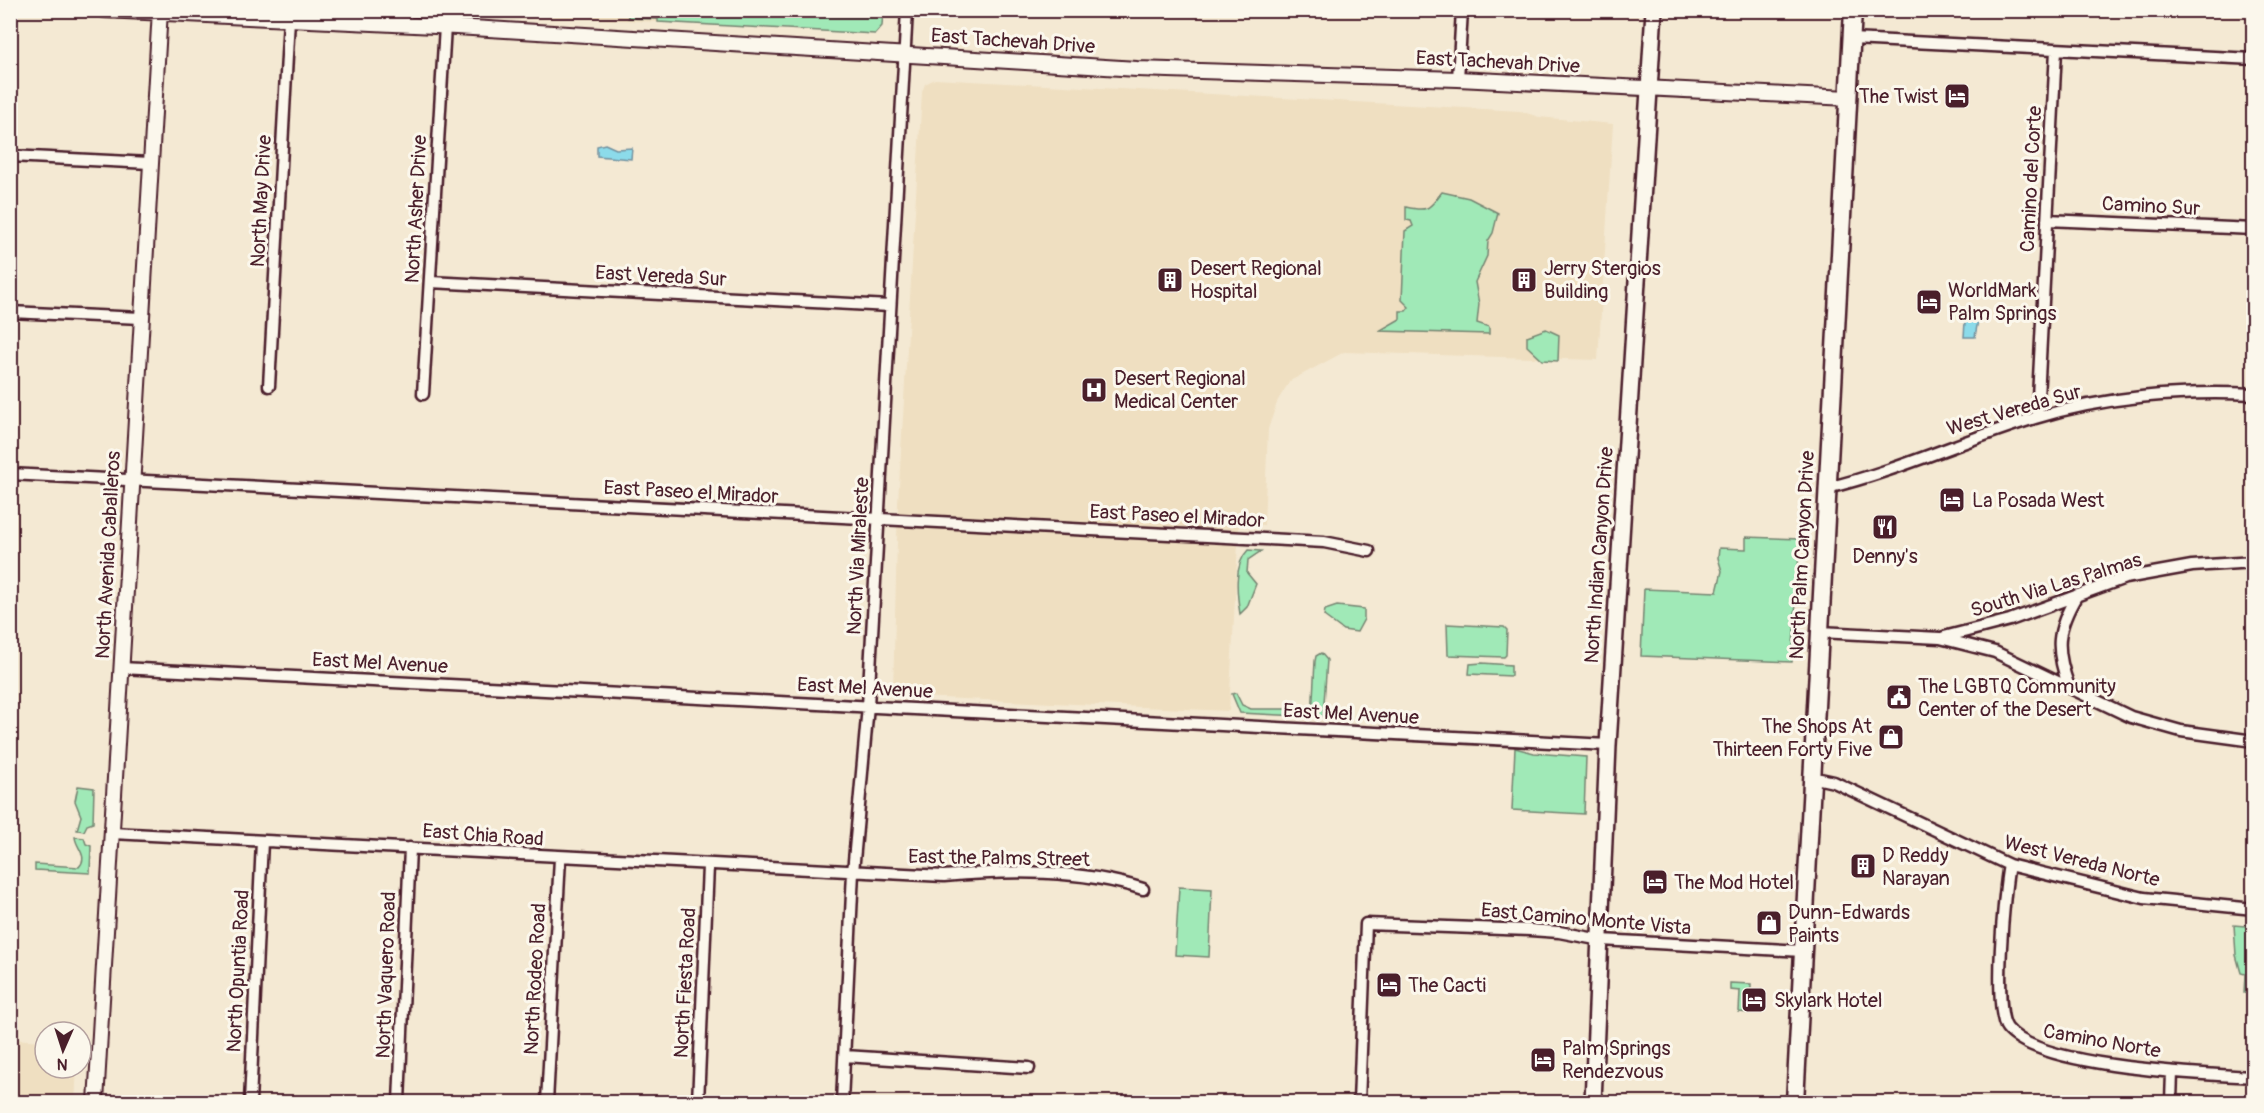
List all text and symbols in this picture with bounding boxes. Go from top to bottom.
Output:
street label: East Tachevah Drive [930,23,1096,59]
street label: East Tachevah Drive [1415,45,1581,79]
hotel icon: The Twist [1942,81,1972,111]
place label: The Twist [1859,84,1939,109]
street label: Camino del Corte [2015,105,2047,253]
street label: North May Drive [245,134,277,268]
street label: North Asher Drive [400,134,432,284]
street label: Camino Sur [2101,191,2201,221]
place label: Desert Regional Hospital [1190,256,1322,304]
place label: Jerry Stergios Building [1544,256,1661,304]
street label: East Vereda Sur [595,260,727,292]
building icon: Desert Regional Hospital [1155,265,1185,295]
building icon: Jerry Stergios Building [1509,265,1539,295]
place label: WorldMark Palm Springs [1948,278,2056,326]
hotel icon: WorldMark Palm Springs [1914,287,1944,317]
place label: Desert Regional Medical Center [1114,366,1246,414]
hospital icon: Desert Regional Medical Center [1079,375,1109,405]
street label: West Vereda Sur [1944,379,2084,441]
street label: North Indian Canyon Drive [1579,446,1619,664]
street label: North Avenida Caballeros [90,450,126,660]
street label: North Palm Canyon Drive [1784,450,1820,660]
street label: East Paseo el Mirador [603,475,779,509]
street label: North Via Miraleste [841,476,875,636]
hotel icon: La Posada West [1937,485,1967,515]
place label: La Posada West [1972,488,2105,513]
street label: East Paseo el Mirador [1089,499,1265,533]
restaurant icon: Denny's [1870,512,1900,542]
place label: Denny's [1852,544,1918,569]
street label: South Via Las Palmas [1967,547,2145,623]
street label: East Mel Avenue [311,647,449,679]
street label: East Mel Avenue [796,672,934,704]
place label: The LGBTQ Community Center of the Desert [1918,674,2116,722]
public building icon: The LGBTQ Community Center of the Desert [1884,682,1914,712]
street label: East Mel Avenue [1282,698,1420,730]
place label: The Shops At Thirteen Forty Five [1713,714,1873,762]
shop icon: The Shops At Thirteen Forty Five [1876,722,1906,752]
street label: East Chia Road [421,818,545,852]
street label: West Vereda Norte [2002,830,2163,892]
place label: D Reddy Narayan [1882,843,1950,891]
street label: East the Palms Street [908,844,1091,872]
building icon: D Reddy Narayan [1848,851,1878,881]
hotel icon: The Mod Hotel [1640,867,1670,897]
place label: The Mod Hotel [1674,870,1794,895]
street label: North Opuntia Road [221,889,255,1053]
street label: North Vaquero Road [371,891,401,1059]
street label: East Camino Monte Vista [1480,897,1692,941]
place label: Dunn-Edwards Paints [1788,900,1910,948]
street label: North Rodeo Road [519,903,551,1055]
street label: North Fiesta Road [669,907,701,1059]
shop icon: Dunn-Edwards Paints [1754,908,1784,938]
hotel icon: The Cacti [1374,970,1404,1000]
place label: The Cacti [1408,973,1486,998]
hotel icon: Skylark Hotel [1739,985,1769,1015]
place label: Skylark Hotel [1774,988,1883,1013]
street label: Camino Norte [2041,1018,2163,1064]
north arrow [33,1020,93,1080]
place label: Palm Springs Rendezvous [1562,1036,1670,1084]
hotel icon: Palm Springs Rendezvous [1528,1045,1558,1075]
text: N [56,1054,68,1074]

